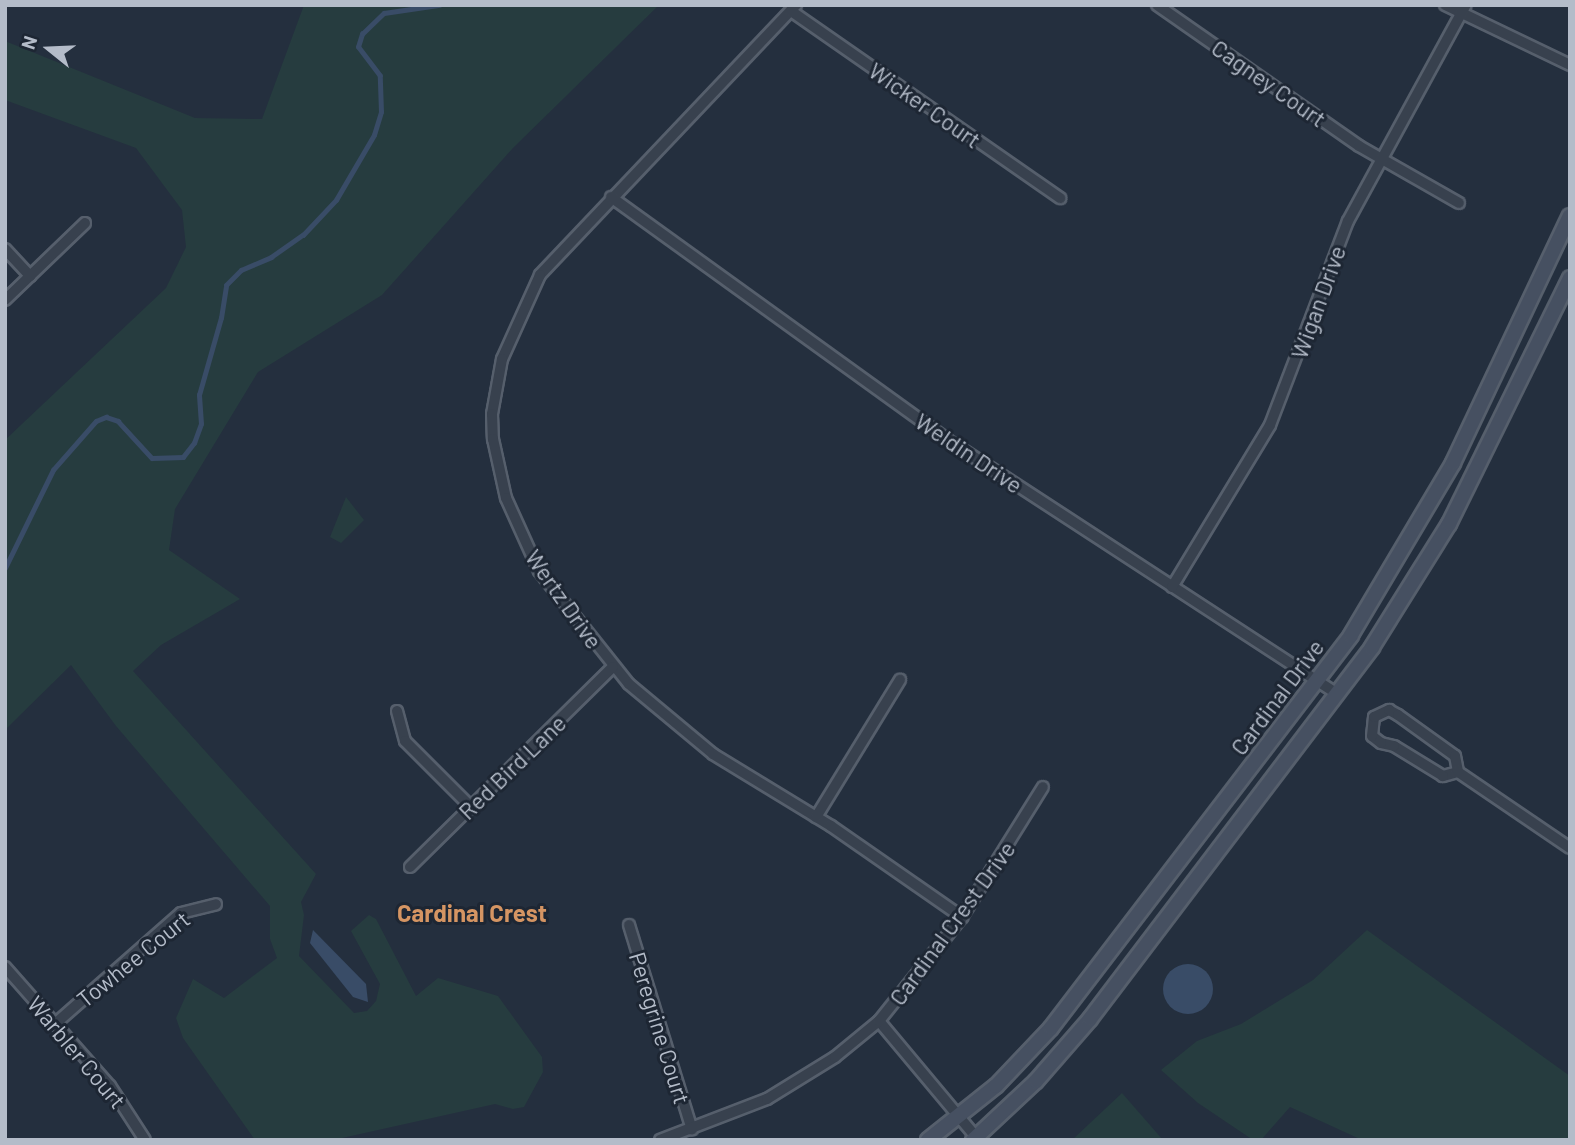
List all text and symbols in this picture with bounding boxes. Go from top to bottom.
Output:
north arrow [14,14,84,84]
text: N [16,33,41,52]
street label: Cagney Court [1207,34,1331,132]
street label: Wicker Court [864,56,986,154]
street label: Wigan Drive [1285,242,1351,362]
street label: Weldin Drive [910,407,1028,499]
street label: Wertz Drive [520,544,608,654]
street label: Cardinal Drive [1225,634,1329,760]
street label: Red Bird Lane [453,709,571,825]
street label: Cardinal Crest Drive [883,836,1021,1010]
district label: Cardinal Crest [397,899,547,927]
street label: Towhee Court [71,905,195,1013]
street label: Peregrine Court [624,949,696,1107]
street label: Warbler Court [22,990,132,1114]

